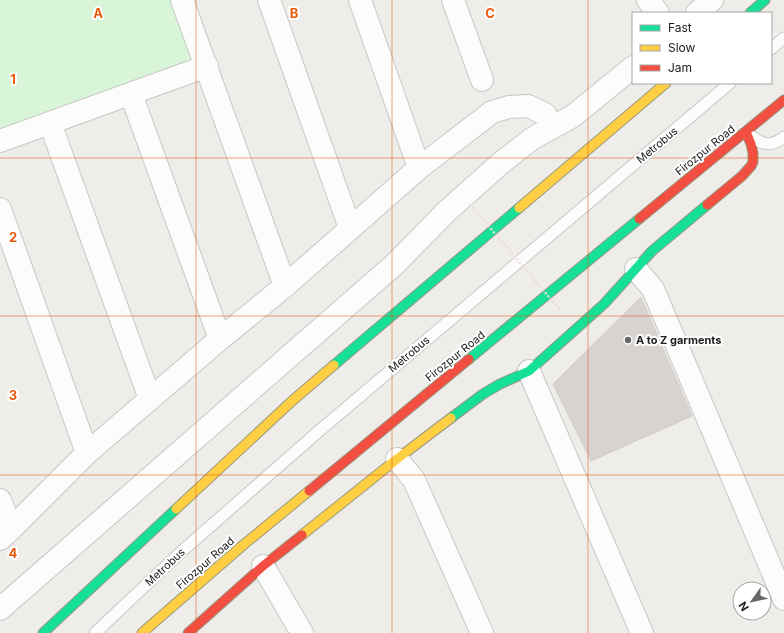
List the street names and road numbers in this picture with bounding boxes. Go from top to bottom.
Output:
street label: Firozpur Road [672,122,738,178]
street label: Metrobus [634,124,681,166]
street label: Firozpur Road [422,328,488,384]
street label: Metrobus [386,333,433,375]
street label: Firozpur Road [173,534,237,592]
street label: Metrobus [142,545,188,589]

